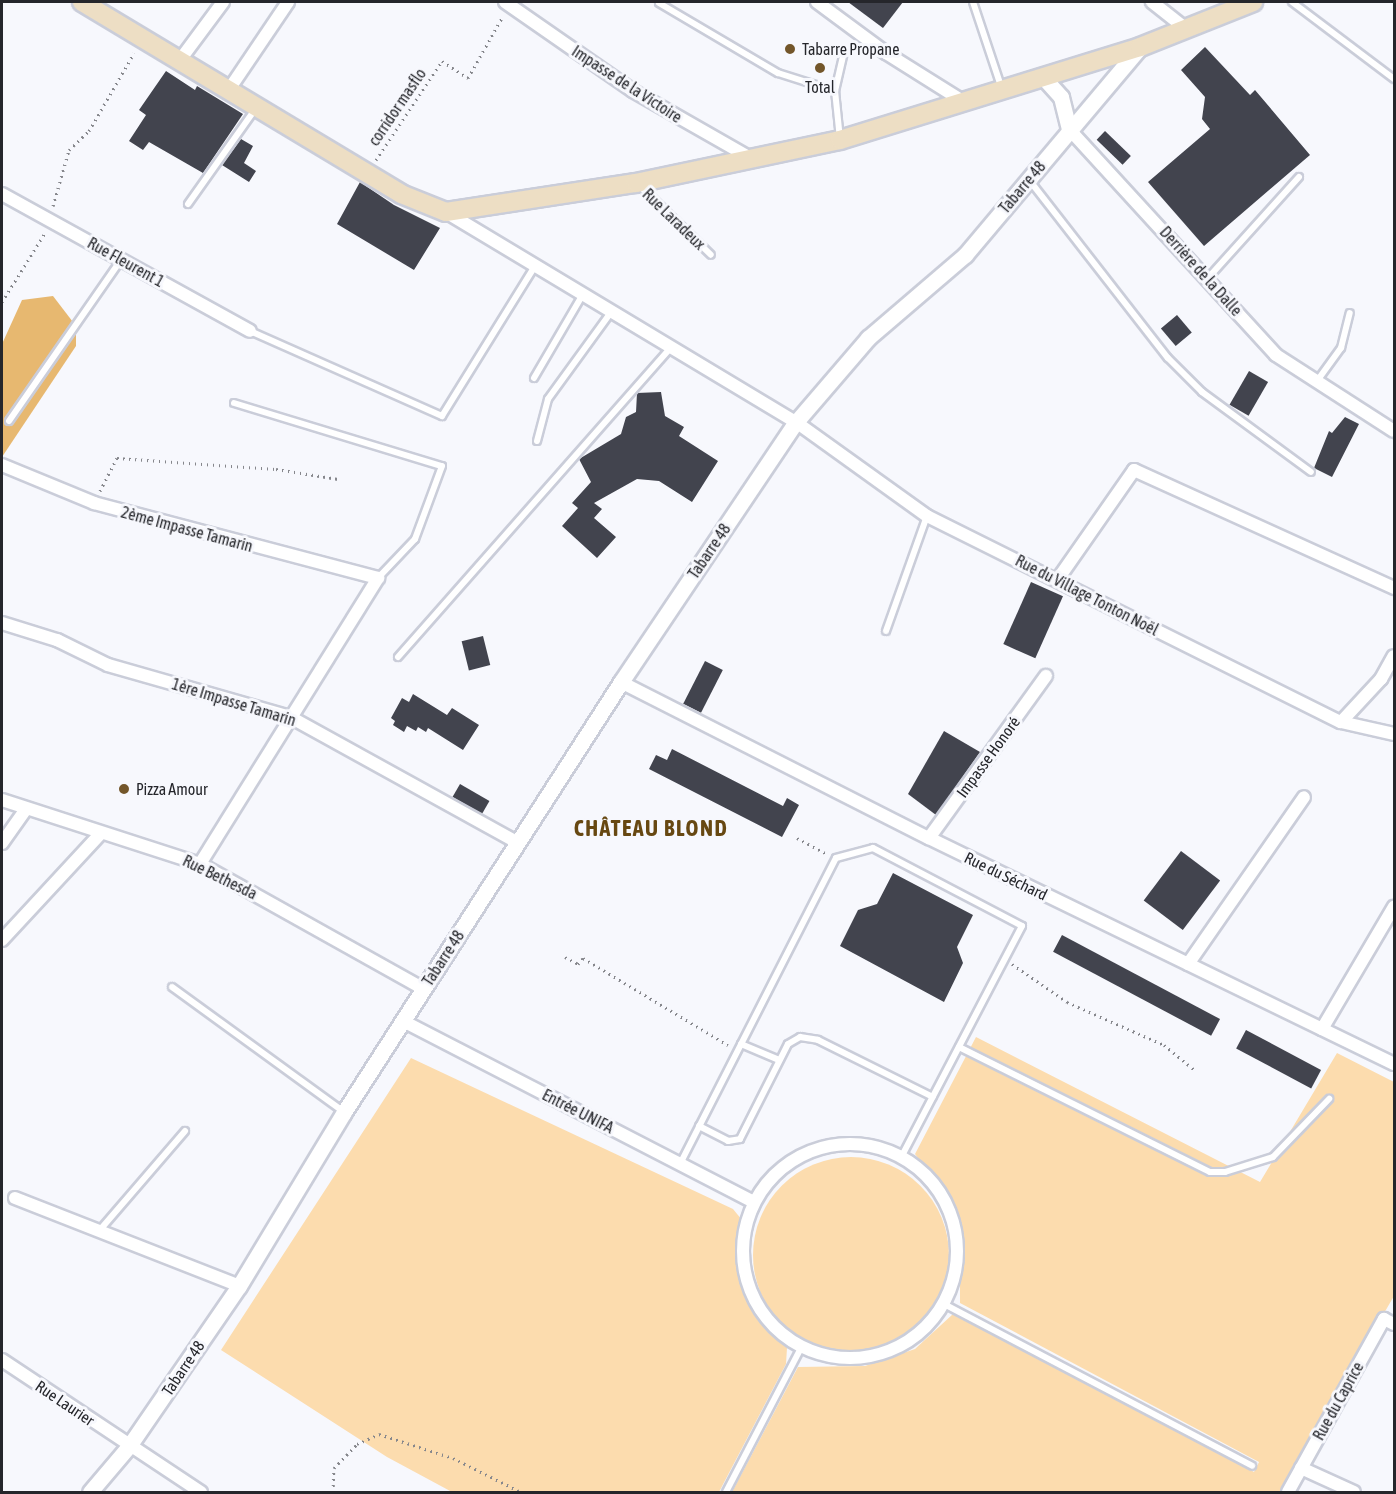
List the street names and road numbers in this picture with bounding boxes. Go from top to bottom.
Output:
street label: Impasse de la Victoire [568,41,686,127]
street label: corridor masflo [364,65,430,149]
street label: Tabarre 48 [995,157,1049,217]
street label: Rue Laradeux [639,184,709,254]
street label: Derrière de la Dalle [1156,222,1246,320]
street label: Rue Fleurent 1 [84,233,168,291]
street label: 2ème Impasse Tamarin [119,502,255,556]
street label: Tabarre 48 [684,520,734,582]
street label: Rue du Village Tonton Noël [1012,551,1162,639]
street label: 1ère Impasse Tamarin [170,674,298,730]
street label: Impasse Honoré [952,713,1024,801]
street label: Rue du Séchard [961,848,1051,904]
street label: Rue Bethesda [180,851,260,903]
street label: Tabarre 48 [418,927,468,989]
street label: Entrée UNIFA [539,1085,617,1137]
street label: Tabarre 48 [158,1337,208,1399]
street label: Rue du Caprice [1309,1359,1367,1443]
street label: Rue Laurier [32,1376,98,1430]

